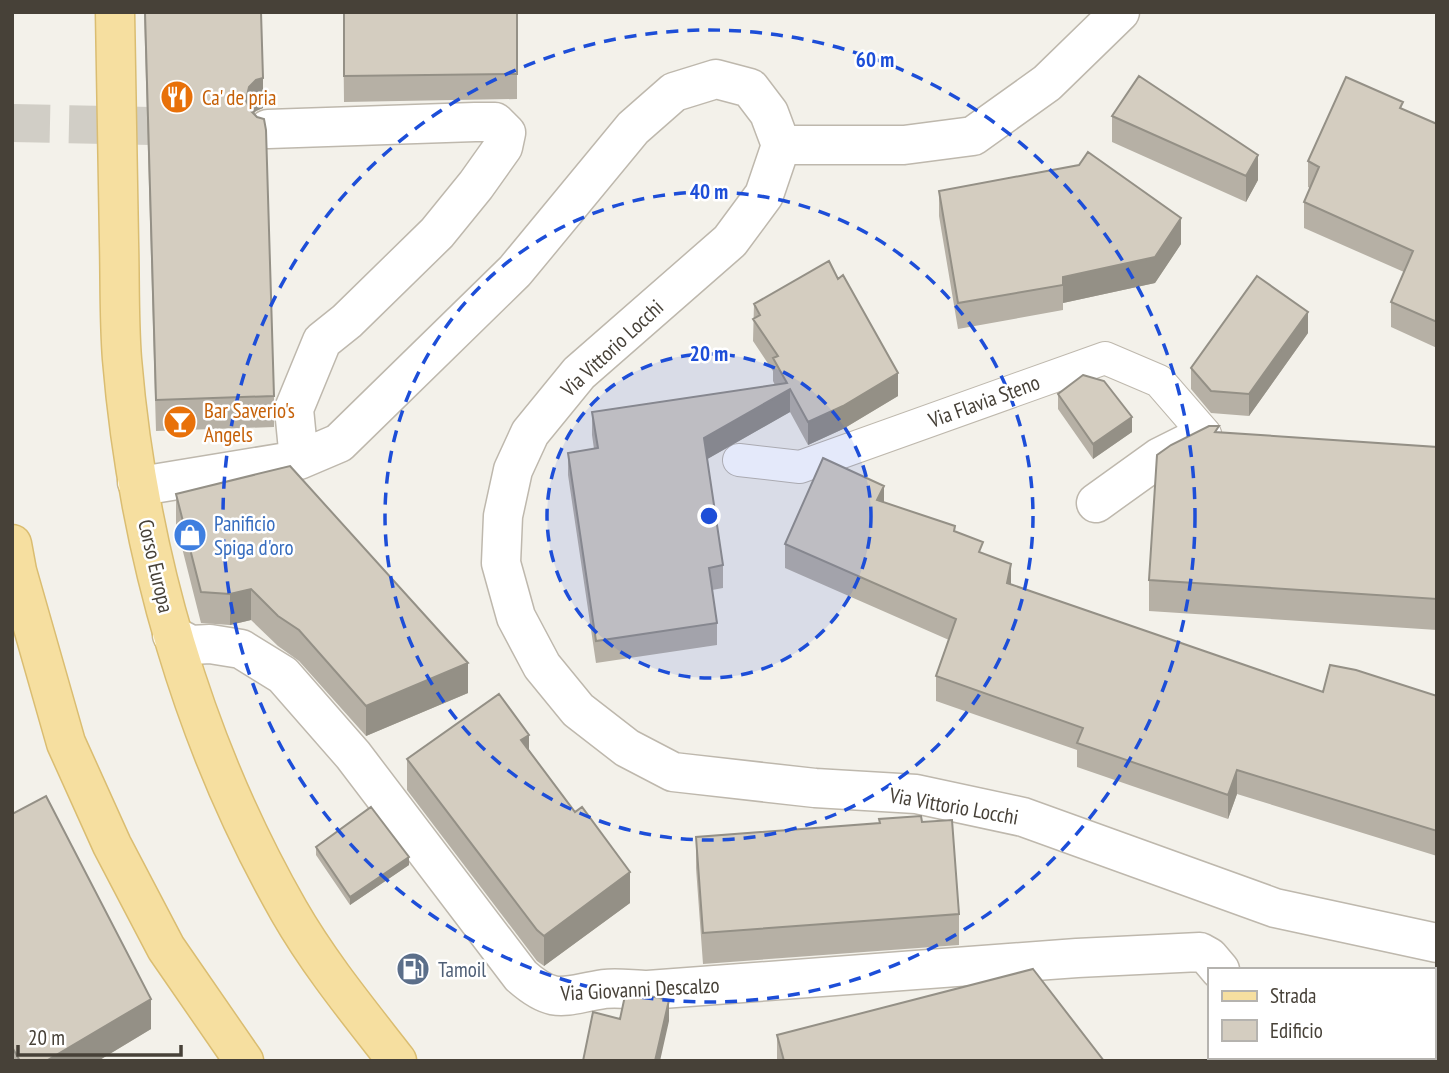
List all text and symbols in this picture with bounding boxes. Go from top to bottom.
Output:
text: 60 m [856,46,894,73]
restaurant icon: Ca' de pria [158,78,196,116]
place label: Ca' de pria [202,84,276,111]
text: 40 m [690,178,728,205]
street label: Via Vittorio Locchi [554,294,669,403]
text: 20 m [690,340,728,367]
street label: Via Flavia Steno [924,368,1043,434]
place label: Bar Saverio's Angels [204,397,295,448]
bar icon: Bar Saverio's Angels [161,403,199,441]
centre of rings [697,504,721,528]
place label: Panificio Spiga d'oro [214,510,294,561]
shop icon: Panificio Spiga d'oro [171,516,209,554]
street label: Corso Europa [132,517,180,615]
street label: Via Vittorio Locchi [886,781,1021,831]
fuel station icon: Tamoil [394,950,432,988]
place label: Tamoil [438,956,486,983]
legend [1208,968,1435,1059]
street label: Via Giovanni Descalzo [559,971,720,1007]
text: Strada [1270,982,1316,1009]
scale bar [18,1014,180,1058]
text: Edificio [1270,1017,1323,1044]
text: 20 m [28,1024,65,1051]

